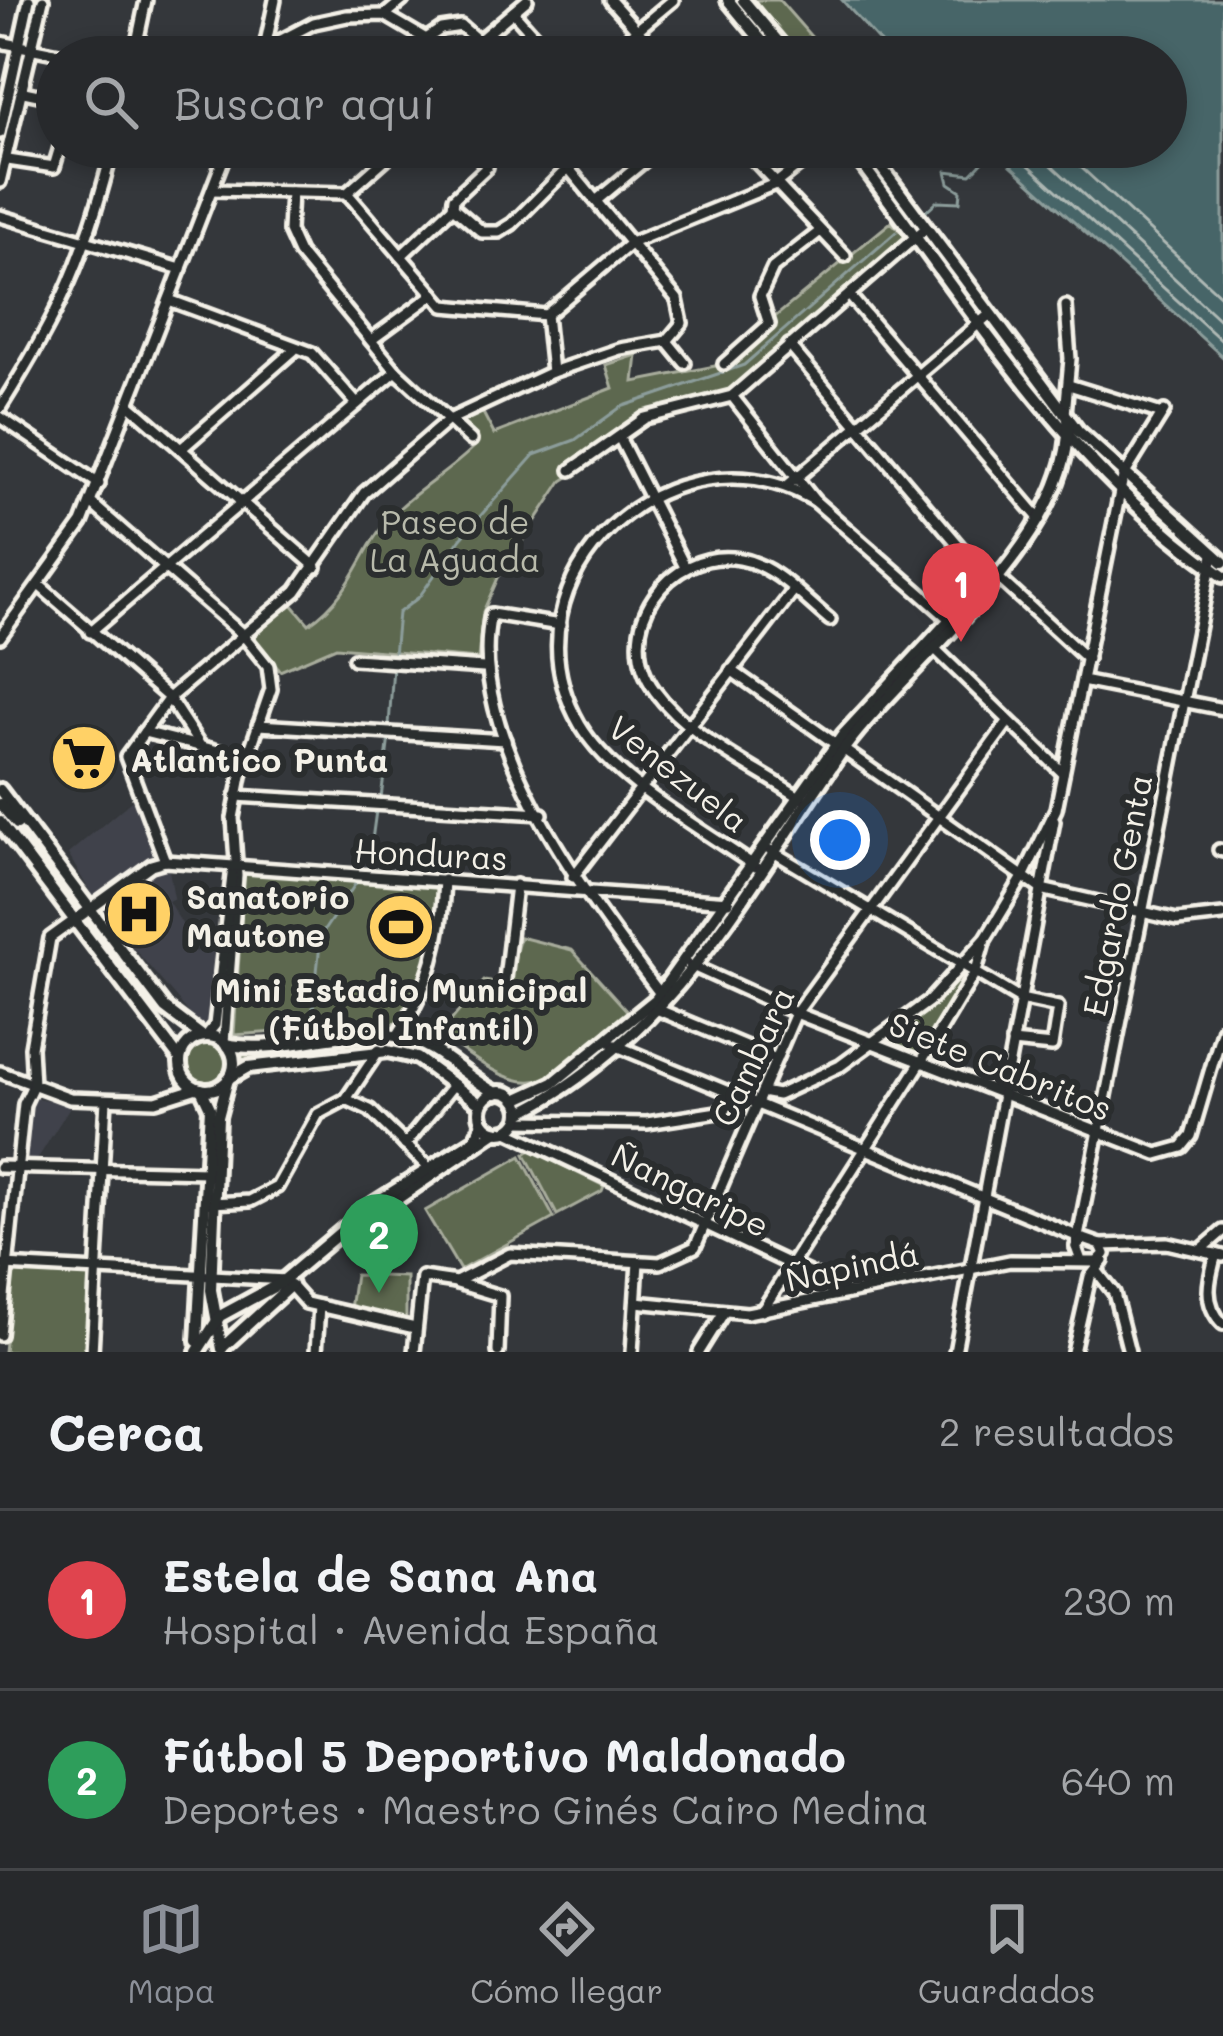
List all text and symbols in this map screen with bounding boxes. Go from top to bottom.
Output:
search box [36,36,1187,168]
icon: search [78,69,144,135]
text: Buscar aquí [174,73,436,131]
park label: Paseo de La Aguada [370,499,540,580]
pin: 1 [922,543,1000,642]
street label: Venezuela [600,705,758,841]
supermarket icon: Atlantico Punta [49,723,119,793]
place label: Atlantico Punta [130,737,389,780]
street label: Edgardo Genta [1071,770,1161,1020]
your location [810,810,870,870]
street label: Honduras [353,828,509,878]
place label: Sanatorio Mautone [186,874,349,955]
hospital icon: Sanatorio Mautone [104,879,174,949]
sports icon: Mini Estadio Municipal (Fútbol Infantil) [366,892,436,962]
place label: Mini Estadio Municipal (Fútbol Infantil) [215,967,588,1048]
street label: Cambara [701,979,803,1133]
street label: Siete Cabritos [883,1001,1119,1129]
street label: Ñangaripe [605,1132,777,1246]
pin: 2 [340,1194,418,1293]
street label: Ñapindá [781,1230,923,1300]
text: Cerca [48,1397,205,1464]
text: 2 resultados [939,1405,1175,1456]
text: Estela de Sana Ana [162,1545,598,1603]
text: 1 [78,1574,96,1625]
text: 230 m [1063,1574,1175,1625]
text: Hospital · Avenida España [162,1603,660,1654]
text: Fútbol 5 Deportivo Maldonado [162,1725,846,1783]
text: 2 [76,1754,98,1805]
text: 640 m [1061,1754,1175,1805]
text: Deportes · Maestro Ginés Cairo Medina [162,1783,929,1834]
tab: Mapa [127,1896,215,2011]
tab: Cómo llegar [470,1896,663,2011]
tab: Guardados [918,1896,1096,2011]

